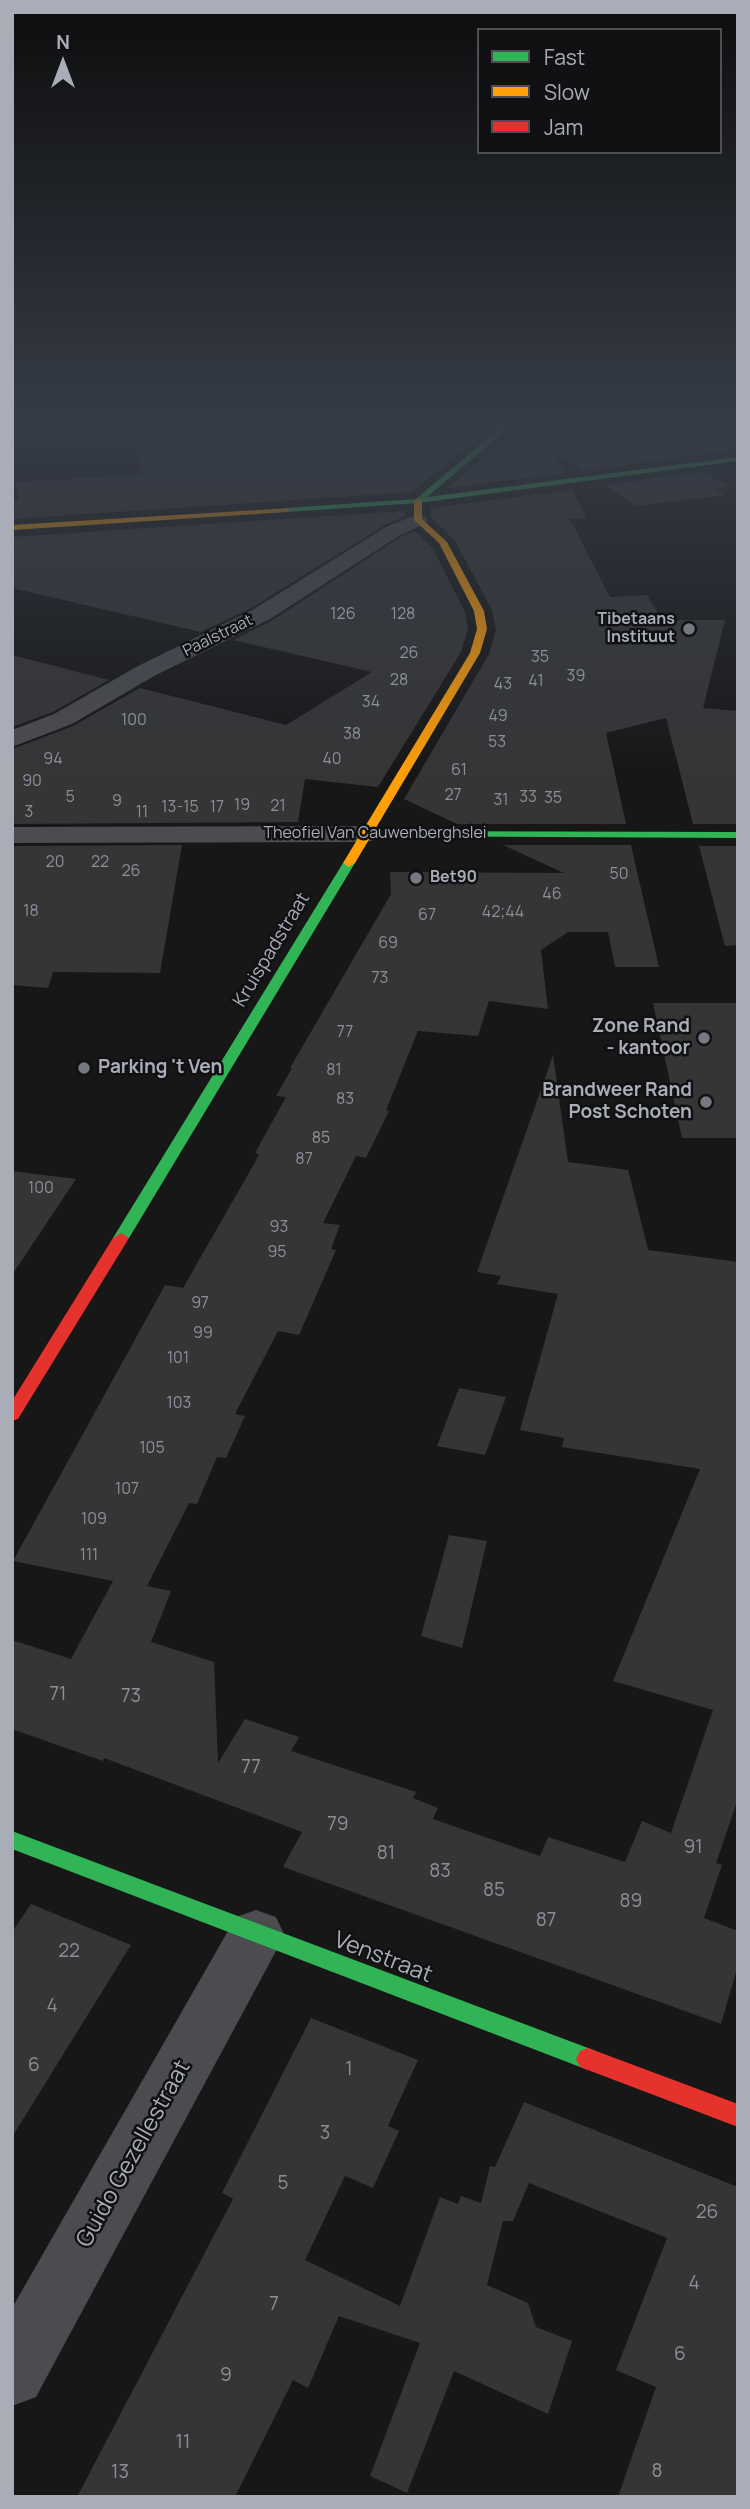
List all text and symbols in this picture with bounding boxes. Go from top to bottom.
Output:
north arrow [28,28,98,98]
legend [477,28,722,154]
text: N [56,29,70,55]
text: Fast [544,43,585,71]
text: Slow [544,78,590,106]
text: Jam [544,113,583,141]
house number: 126 [330,605,356,625]
house number: 128 [391,605,415,625]
place label: Tibetaans Instituut [597,610,675,648]
street label: Paalstraat [180,611,256,661]
marker: Tibetaans Instituut [681,621,697,637]
house number: 26 [399,644,419,664]
house number: 35 [531,648,549,668]
house number: 39 [567,667,585,687]
house number: 28 [390,671,408,691]
house number: 41 [528,672,544,692]
house number: 43 [494,675,512,695]
house number: 34 [362,693,380,713]
house number: 49 [488,707,508,727]
house number: 100 [121,711,147,731]
house number: 38 [343,725,361,745]
house number: 53 [488,733,506,753]
house number: 94 [43,750,63,770]
house number: 40 [322,750,342,770]
house number: 61 [451,761,467,781]
house number: 90 [22,772,42,792]
house number: 27 [444,786,462,806]
house number: 5 [65,788,75,808]
house number: 33 [519,788,537,808]
house number: 35 [544,789,562,809]
house number: 31 [493,791,509,811]
house number: 9 [112,792,122,812]
house number: 19 [234,796,250,816]
house number: 21 [270,797,286,817]
house number: 13-15 [161,798,199,818]
house number: 17 [210,798,224,818]
house number: 3 [25,803,33,823]
house number: 11 [136,803,148,823]
street label: Theofiel Van Cauwenberghslei [263,824,487,844]
house number: 20 [46,853,64,873]
house number: 22 [91,853,109,873]
house number: 26 [121,862,141,882]
house number: 50 [610,865,628,885]
place label: Bet90 [430,868,477,888]
marker: Bet90 [408,870,424,886]
house number: 46 [542,885,562,905]
street label: Kruispadstraat [229,889,315,1011]
house number: 18 [23,902,39,922]
house number: 42;44 [482,903,524,923]
house number: 67 [418,906,436,926]
house number: 69 [378,934,398,954]
house number: 73 [372,969,388,989]
place label: Zone Rand - kantoor [592,1016,690,1060]
house number: 77 [337,1023,353,1043]
marker: Zone Rand - kantoor [696,1030,712,1046]
place label: Parking 't Ven [98,1057,222,1079]
marker: Parking 't Ven [76,1060,92,1076]
house number: 81 [326,1061,342,1081]
place label: Brandweer Rand Post Schoten [542,1080,692,1124]
house number: 83 [336,1090,354,1110]
marker: Brandweer Rand Post Schoten [698,1094,714,1110]
house number: 85 [312,1129,330,1149]
house number: 87 [295,1150,313,1170]
house number: 100 [28,1179,54,1199]
house number: 93 [270,1218,288,1238]
house number: 95 [267,1243,287,1263]
house number: 97 [191,1294,209,1314]
house number: 99 [193,1324,213,1344]
house number: 101 [167,1349,189,1369]
house number: 103 [167,1394,191,1414]
house number: 105 [139,1439,165,1459]
house number: 107 [115,1480,139,1500]
house number: 109 [81,1510,107,1530]
house number: 111 [80,1546,98,1566]
house number: 71 [50,1684,66,1706]
house number: 73 [121,1686,141,1708]
house number: 77 [241,1757,261,1779]
house number: 79 [327,1814,349,1836]
house number: 91 [683,1837,703,1859]
house number: 81 [377,1843,395,1865]
house number: 83 [429,1861,451,1883]
house number: 85 [483,1880,505,1902]
house number: 89 [620,1891,642,1913]
house number: 87 [536,1910,556,1932]
street label: Venstraat [330,1927,436,1989]
house number: 22 [58,1941,80,1963]
house number: 4 [46,1996,58,2018]
house number: 6 [28,2055,40,2077]
street label: Guido Gezellestraat [71,2056,197,2252]
house number: 1 [345,2059,353,2081]
house number: 3 [320,2123,330,2145]
house number: 5 [278,2173,288,2195]
house number: 26 [696,2202,718,2224]
house number: 4 [688,2273,700,2295]
house number: 7 [269,2294,279,2316]
house number: 6 [674,2344,686,2366]
house number: 9 [220,2365,232,2387]
house number: 11 [176,2432,190,2454]
house number: 8 [651,2461,663,2483]
house number: 13 [111,2462,129,2484]

